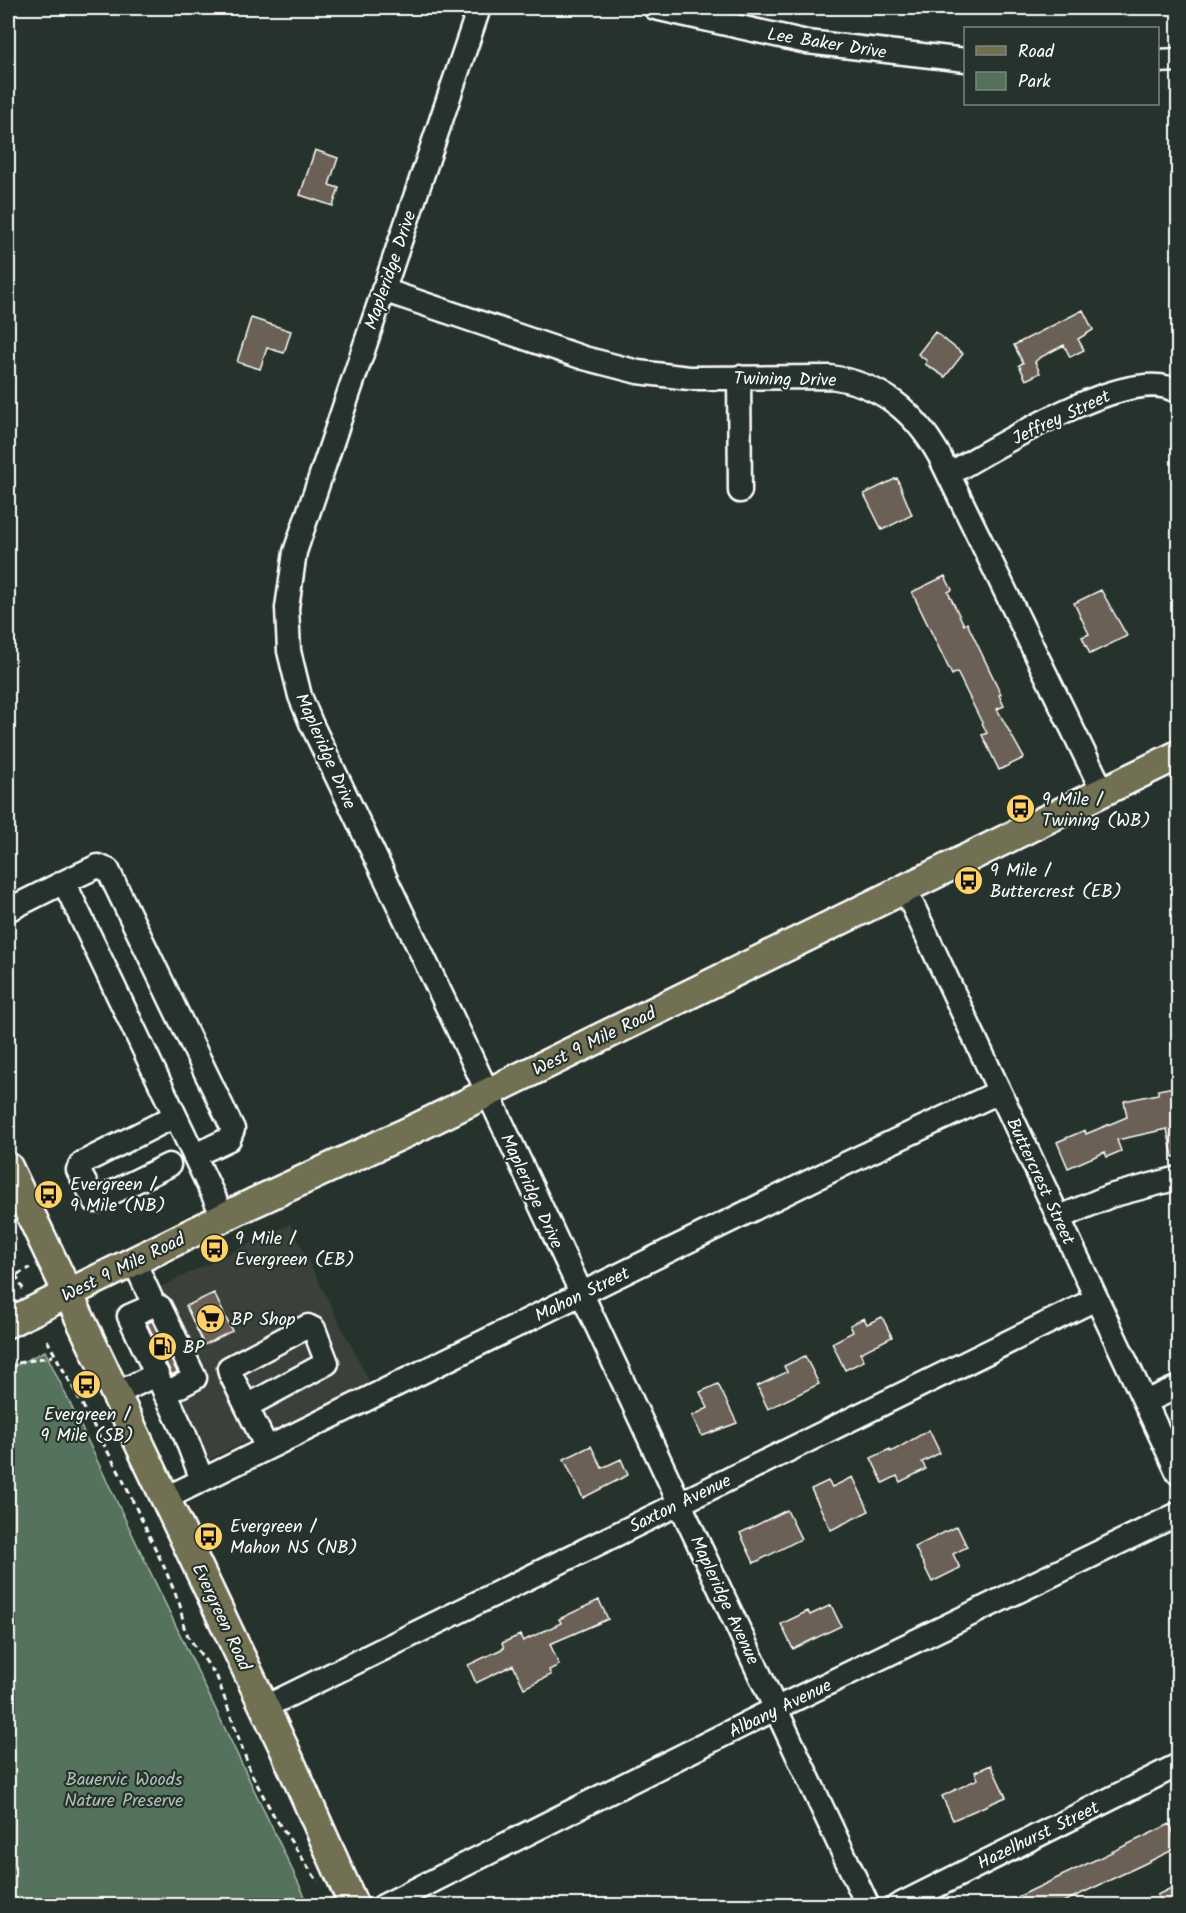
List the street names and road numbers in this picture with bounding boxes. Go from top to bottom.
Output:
street label: Lee Baker Drive [765,21,889,68]
street label: Mapleridge Drive [357,207,425,334]
street label: Twining Drive [733,365,837,396]
street label: Jeffrey Street [1008,383,1116,454]
street label: Mapleridge Drive [286,689,363,814]
street label: West 9 Mile Road [528,999,662,1085]
street label: Buttercrest Street [997,1113,1082,1251]
street label: Mapleridge Drive [491,1129,570,1254]
street label: West 9 Mile Road [57,1225,191,1311]
street label: Mahon Street [530,1259,636,1331]
street label: Saxton Avenue [625,1467,737,1542]
street label: Mapleridge Avenue [681,1531,766,1670]
street label: Evergreen Road [183,1559,259,1677]
street label: Albany Avenue [724,1672,837,1747]
street label: Hazelhurst Street [973,1794,1106,1878]

